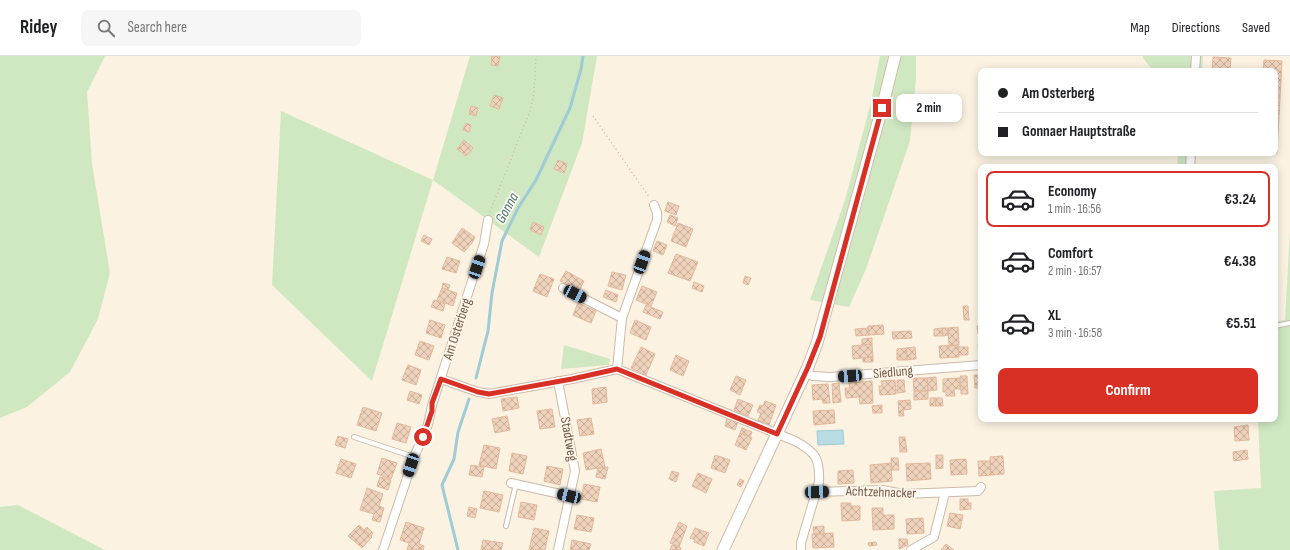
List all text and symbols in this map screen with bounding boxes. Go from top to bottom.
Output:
search box [81,10,361,46]
text: Ridey [20,16,57,39]
icon: search [95,17,117,39]
text: Search here [127,18,187,37]
text: Map [1130,19,1150,36]
text: Directions [1172,19,1220,36]
text: Saved [1242,19,1270,36]
text: Am Osterberg [1022,84,1095,103]
callout: 2 min [896,94,962,122]
route end [873,99,891,117]
text: 2 min [917,100,941,116]
text: Gonnaer Hauptstraße [1022,122,1136,141]
icon: car [1000,181,1036,217]
text: Economy [1048,182,1097,201]
water label: Gonna [491,189,523,227]
text: €3.24 [1224,190,1256,209]
text: 1 min · 16:56 [1048,201,1101,217]
icon: car [1000,243,1036,279]
text: Comfort [1048,244,1093,263]
car [632,249,652,275]
text: €4.38 [1224,252,1256,271]
car [468,254,486,280]
text: 2 min · 16:57 [1048,263,1102,279]
car [562,283,588,305]
street label: Am Osterberg [439,296,475,363]
icon: car [1000,305,1036,341]
text: XL [1048,306,1061,325]
text: €5.51 [1226,314,1256,333]
text: 3 min · 16:58 [1048,325,1102,341]
street label: Siedlung [872,362,914,382]
button: Confirm [998,368,1258,414]
car [838,369,862,383]
street label: Stadtweg [557,416,581,463]
route start [414,428,432,446]
car [402,452,420,478]
street label: Achtzehnacker [844,482,917,502]
car [805,486,829,498]
car [556,487,582,505]

